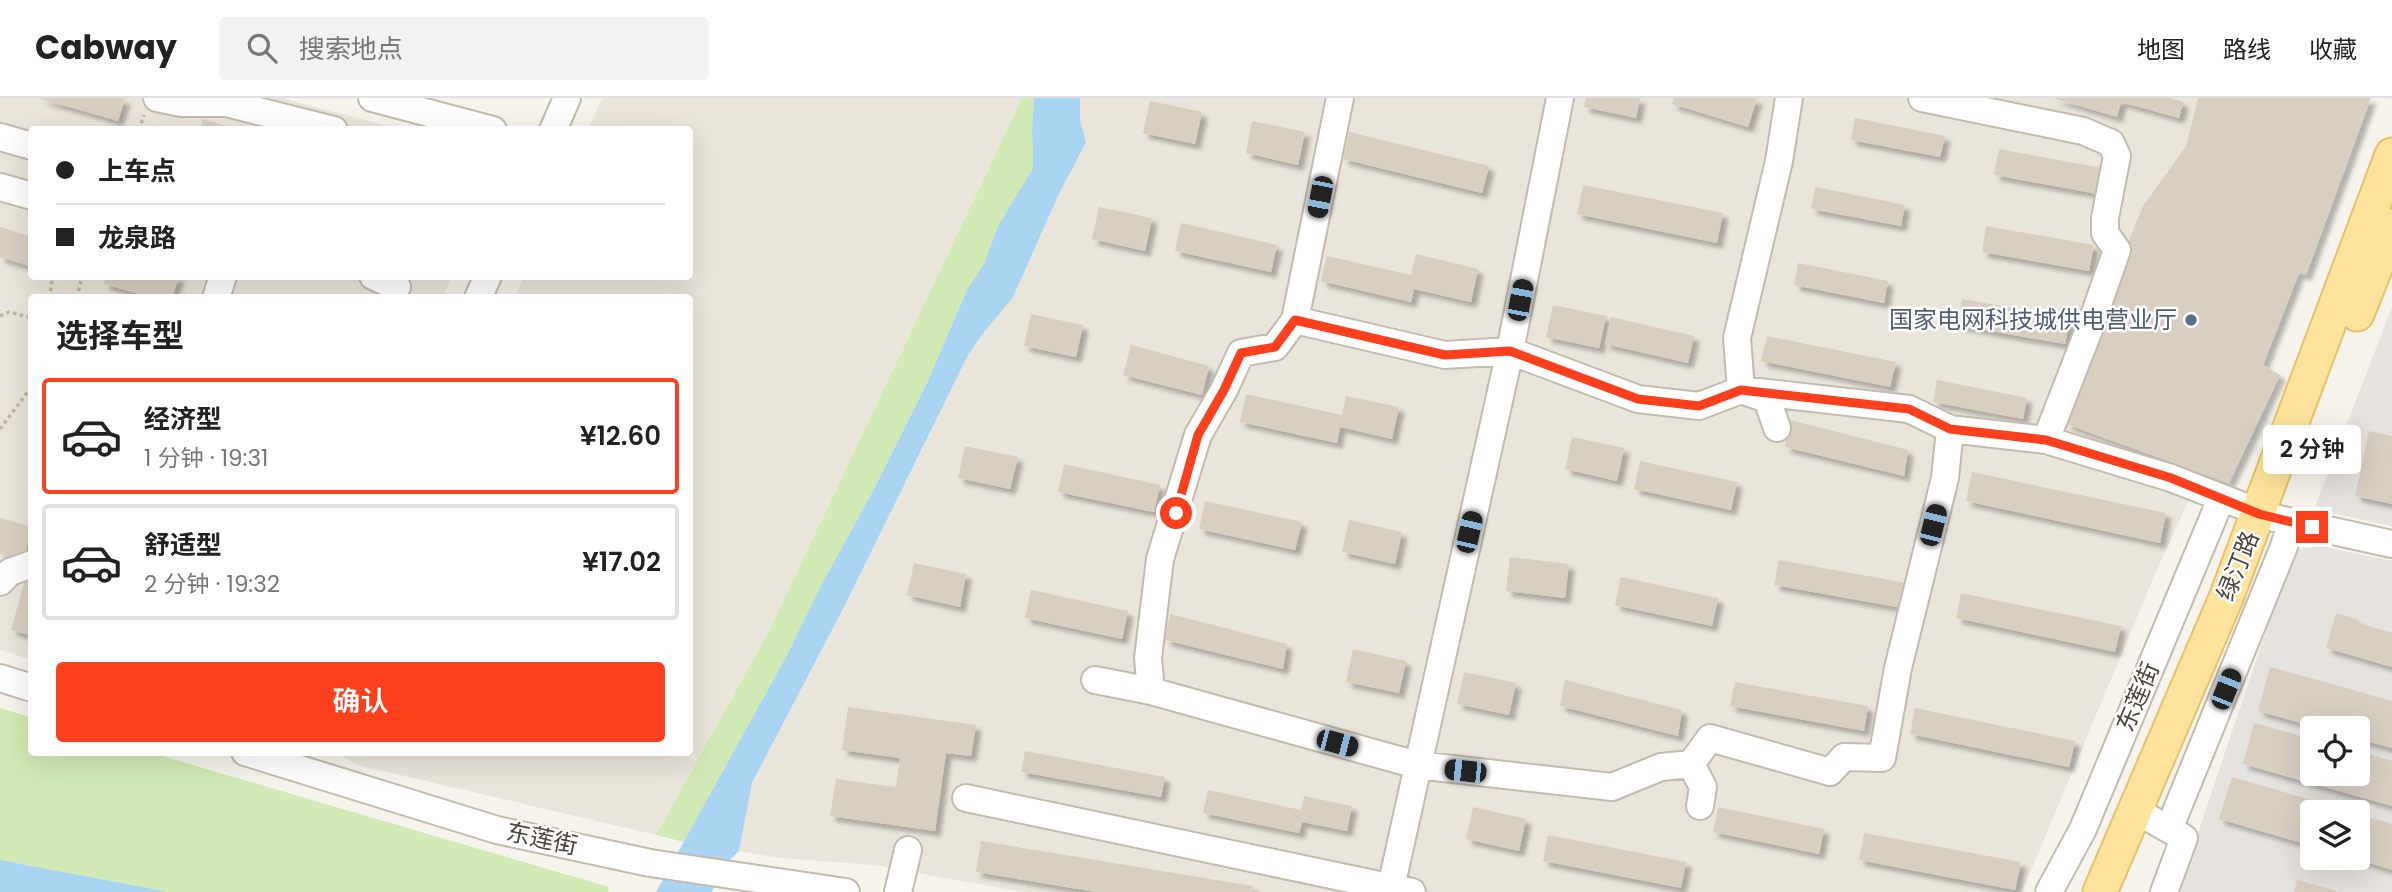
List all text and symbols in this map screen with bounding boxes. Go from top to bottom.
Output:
search box [219,17,709,80]
text: Cabway [35,24,177,71]
icon: search [243,29,281,67]
text: 搜索地点 [299,31,403,67]
text: 地图 [2137,33,2185,66]
text: 路线 [2223,33,2271,66]
text: 收藏 [2309,33,2357,66]
text: 上车点 [98,153,176,189]
car [1306,174,1335,220]
text: 龙泉路 [98,220,176,256]
car [1506,277,1535,323]
place label: 国家电网科技城供电营业厅 [1889,303,2177,336]
marker: 国家电网科技城供电营业厅 [2183,312,2199,328]
text: 选择车型 [56,313,184,358]
text: 经济型 [144,401,222,437]
icon: car [60,405,123,468]
text: ¥12.60 [580,418,661,454]
callout: 2 分钟 [2263,426,2361,474]
text: 2 分钟 [2280,433,2344,465]
text: 1 分钟 · 19:31 [144,442,268,474]
route start [1160,497,1192,529]
car [1918,502,1949,548]
car [1455,509,1484,555]
route end [2296,511,2328,543]
street label: 绿汀路 [2209,526,2266,605]
text: 舒适型 [144,527,222,563]
icon: car [60,531,123,594]
text: ¥17.02 [582,544,661,580]
text: 2 分钟 · 19:32 [144,568,280,600]
street label: 东莲街 [2108,657,2167,736]
button: 确认 [56,662,665,742]
car [2209,666,2244,712]
map controls [2300,716,2370,870]
button: locate [2300,716,2370,786]
car [1314,727,1361,759]
car [1444,758,1487,784]
button: layers [2300,800,2370,870]
street label: 东莲街 [503,815,581,862]

